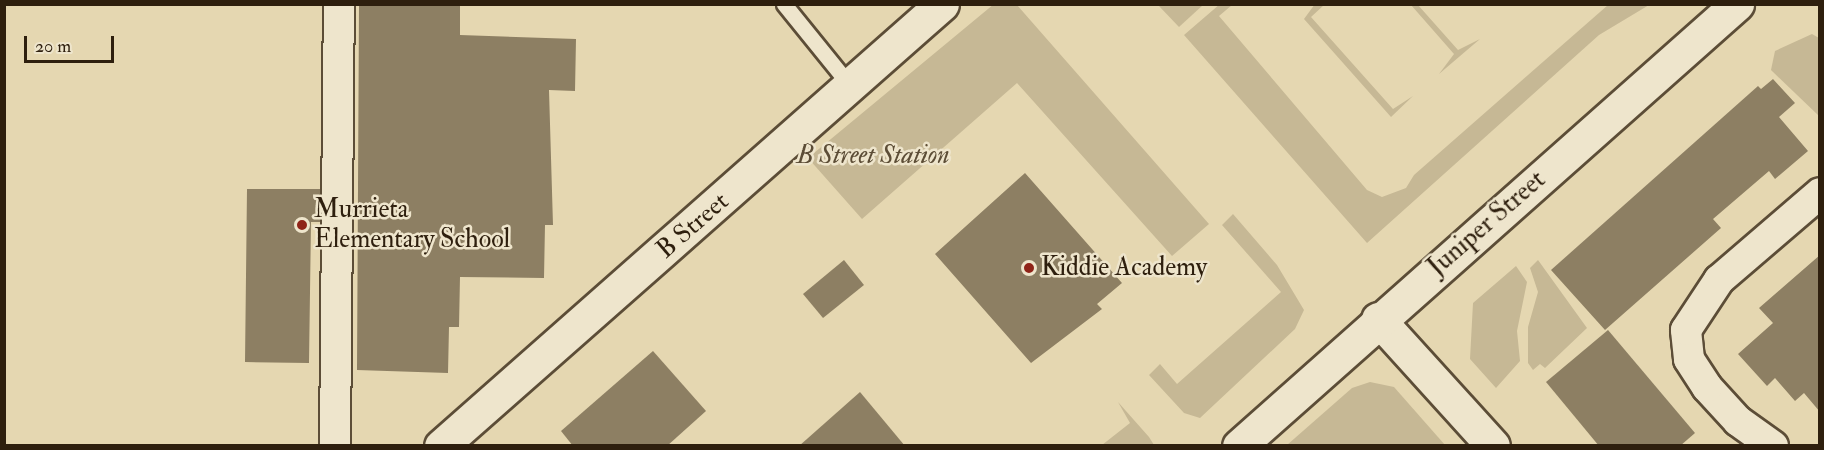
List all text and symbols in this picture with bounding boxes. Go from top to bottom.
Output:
scale bar [27,24,117,62]
text: 20 m [35,35,71,58]
park label: B Street Station [796,140,950,172]
street label: Juniper Street [1422,164,1552,284]
street label: B Street [651,186,735,266]
place label: Murrieta Elementary School [314,194,510,255]
marker: Murrieta Elementary School [295,218,309,232]
place label: Kiddie Academy [1041,252,1207,284]
marker: Kiddie Academy [1022,261,1036,275]

